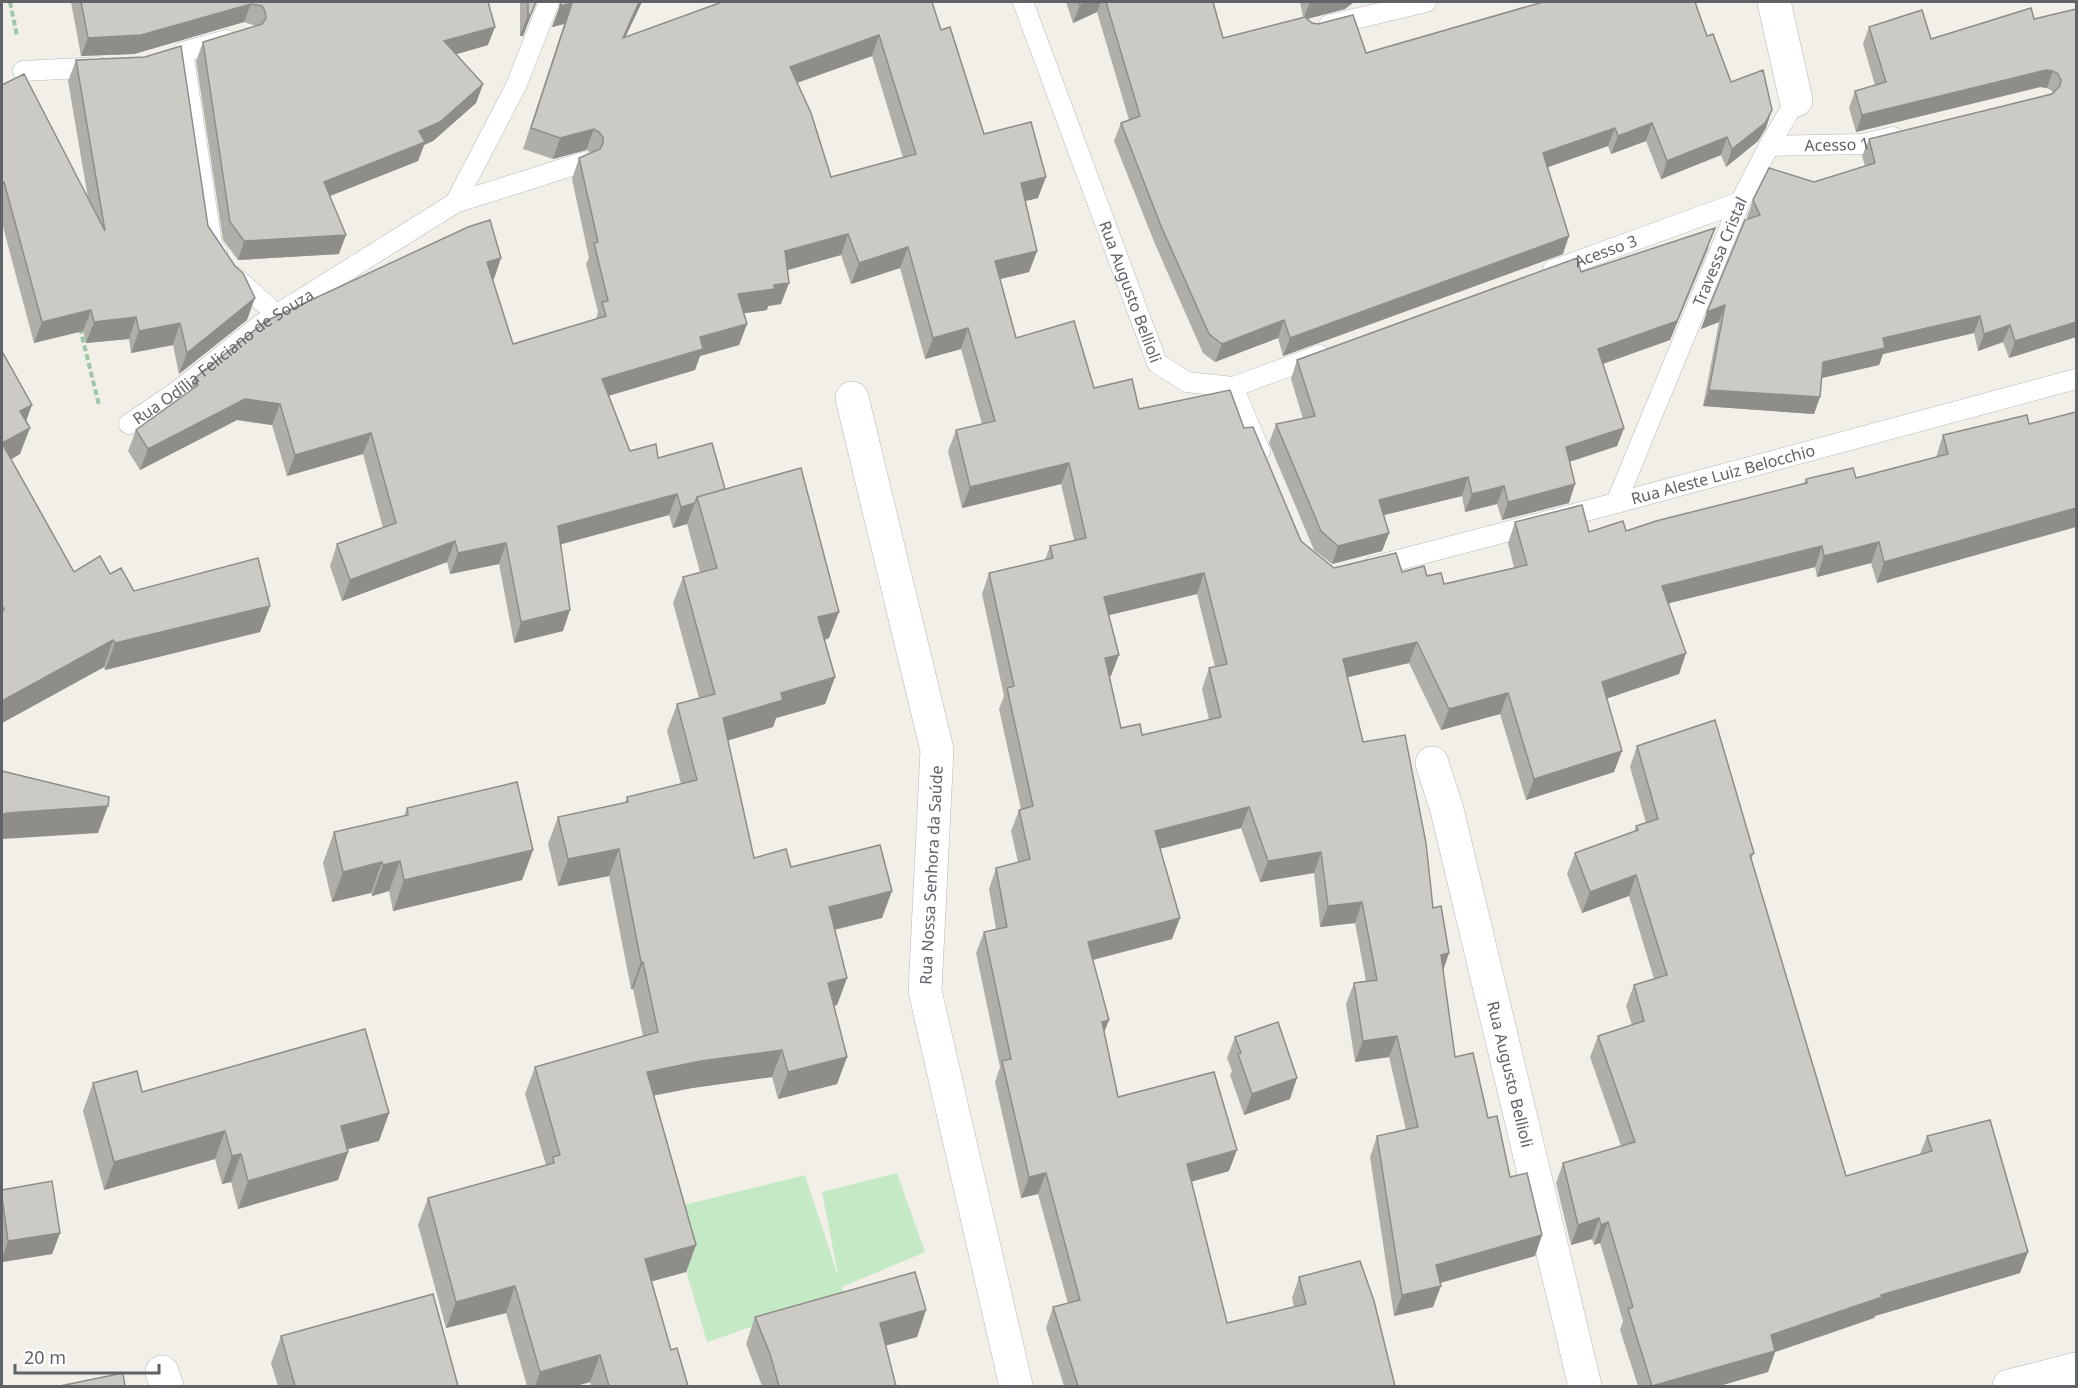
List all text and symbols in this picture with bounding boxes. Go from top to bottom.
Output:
street label: Acesso 1 [1804,132,1872,156]
street label: Travessa Cristal [1687,193,1752,310]
street label: Rua Augusto Bellioli [1094,218,1167,366]
street label: Acesso 3 [1571,229,1640,272]
street label: Rua Odília Feliciano de Souza [128,283,318,429]
street label: Rua Aleste Luiz Belocchio [1629,439,1817,509]
street label: Rua Nossa Senhora da Saúde [914,765,948,985]
street label: Rua Augusto Bellioli [1482,999,1538,1150]
scale bar [15,1337,159,1375]
text: 20 m [24,1345,66,1369]

